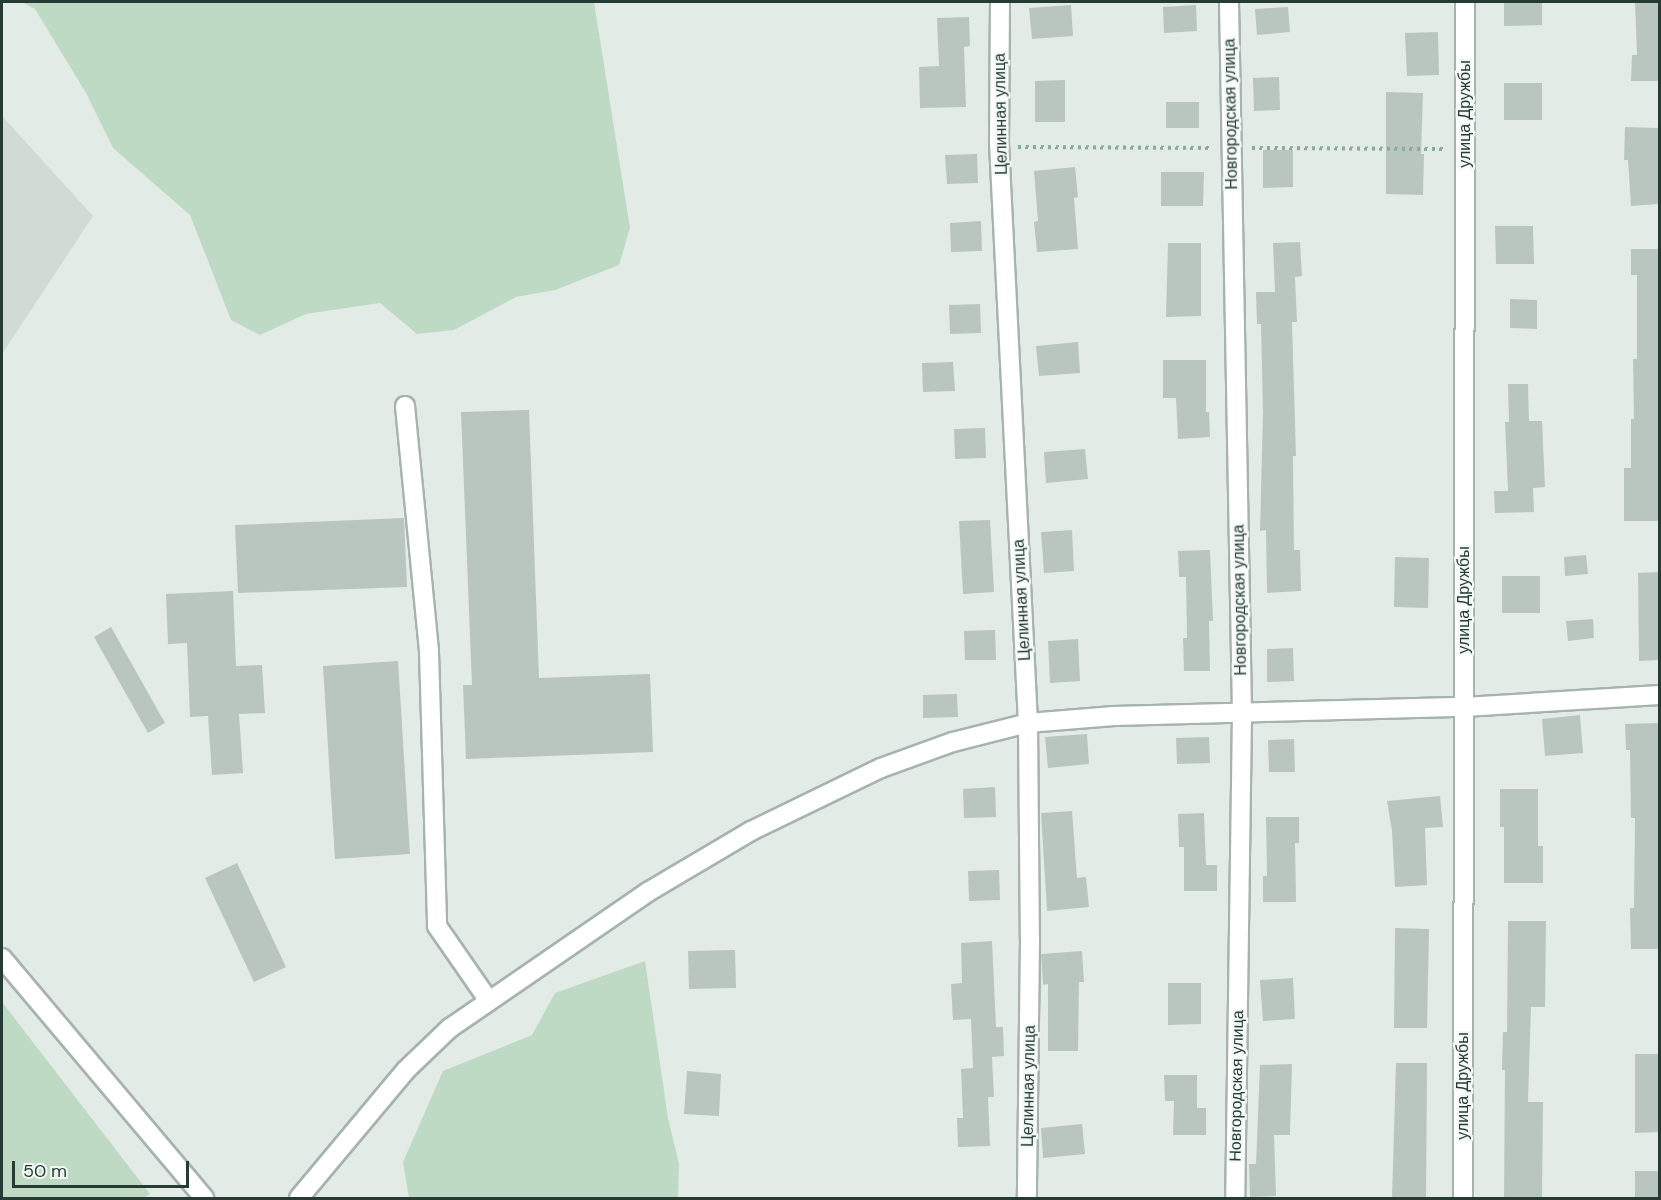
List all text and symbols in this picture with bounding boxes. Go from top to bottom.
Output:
street label: Новгородская улица [1220,38,1242,190]
street label: Целинная улица [990,53,1012,175]
street label: улица Дружбы [1455,60,1475,168]
street label: Новгородская улица [1229,524,1251,676]
street label: Целинная улица [1009,539,1035,661]
street label: улица Дружбы [1454,546,1474,654]
street label: Новгородская улица [1226,1010,1248,1162]
street label: Целинная улица [1018,1025,1040,1147]
street label: улица Дружбы [1453,1032,1473,1140]
scale bar [15,1149,192,1187]
text: 50 m [23,1159,67,1183]

